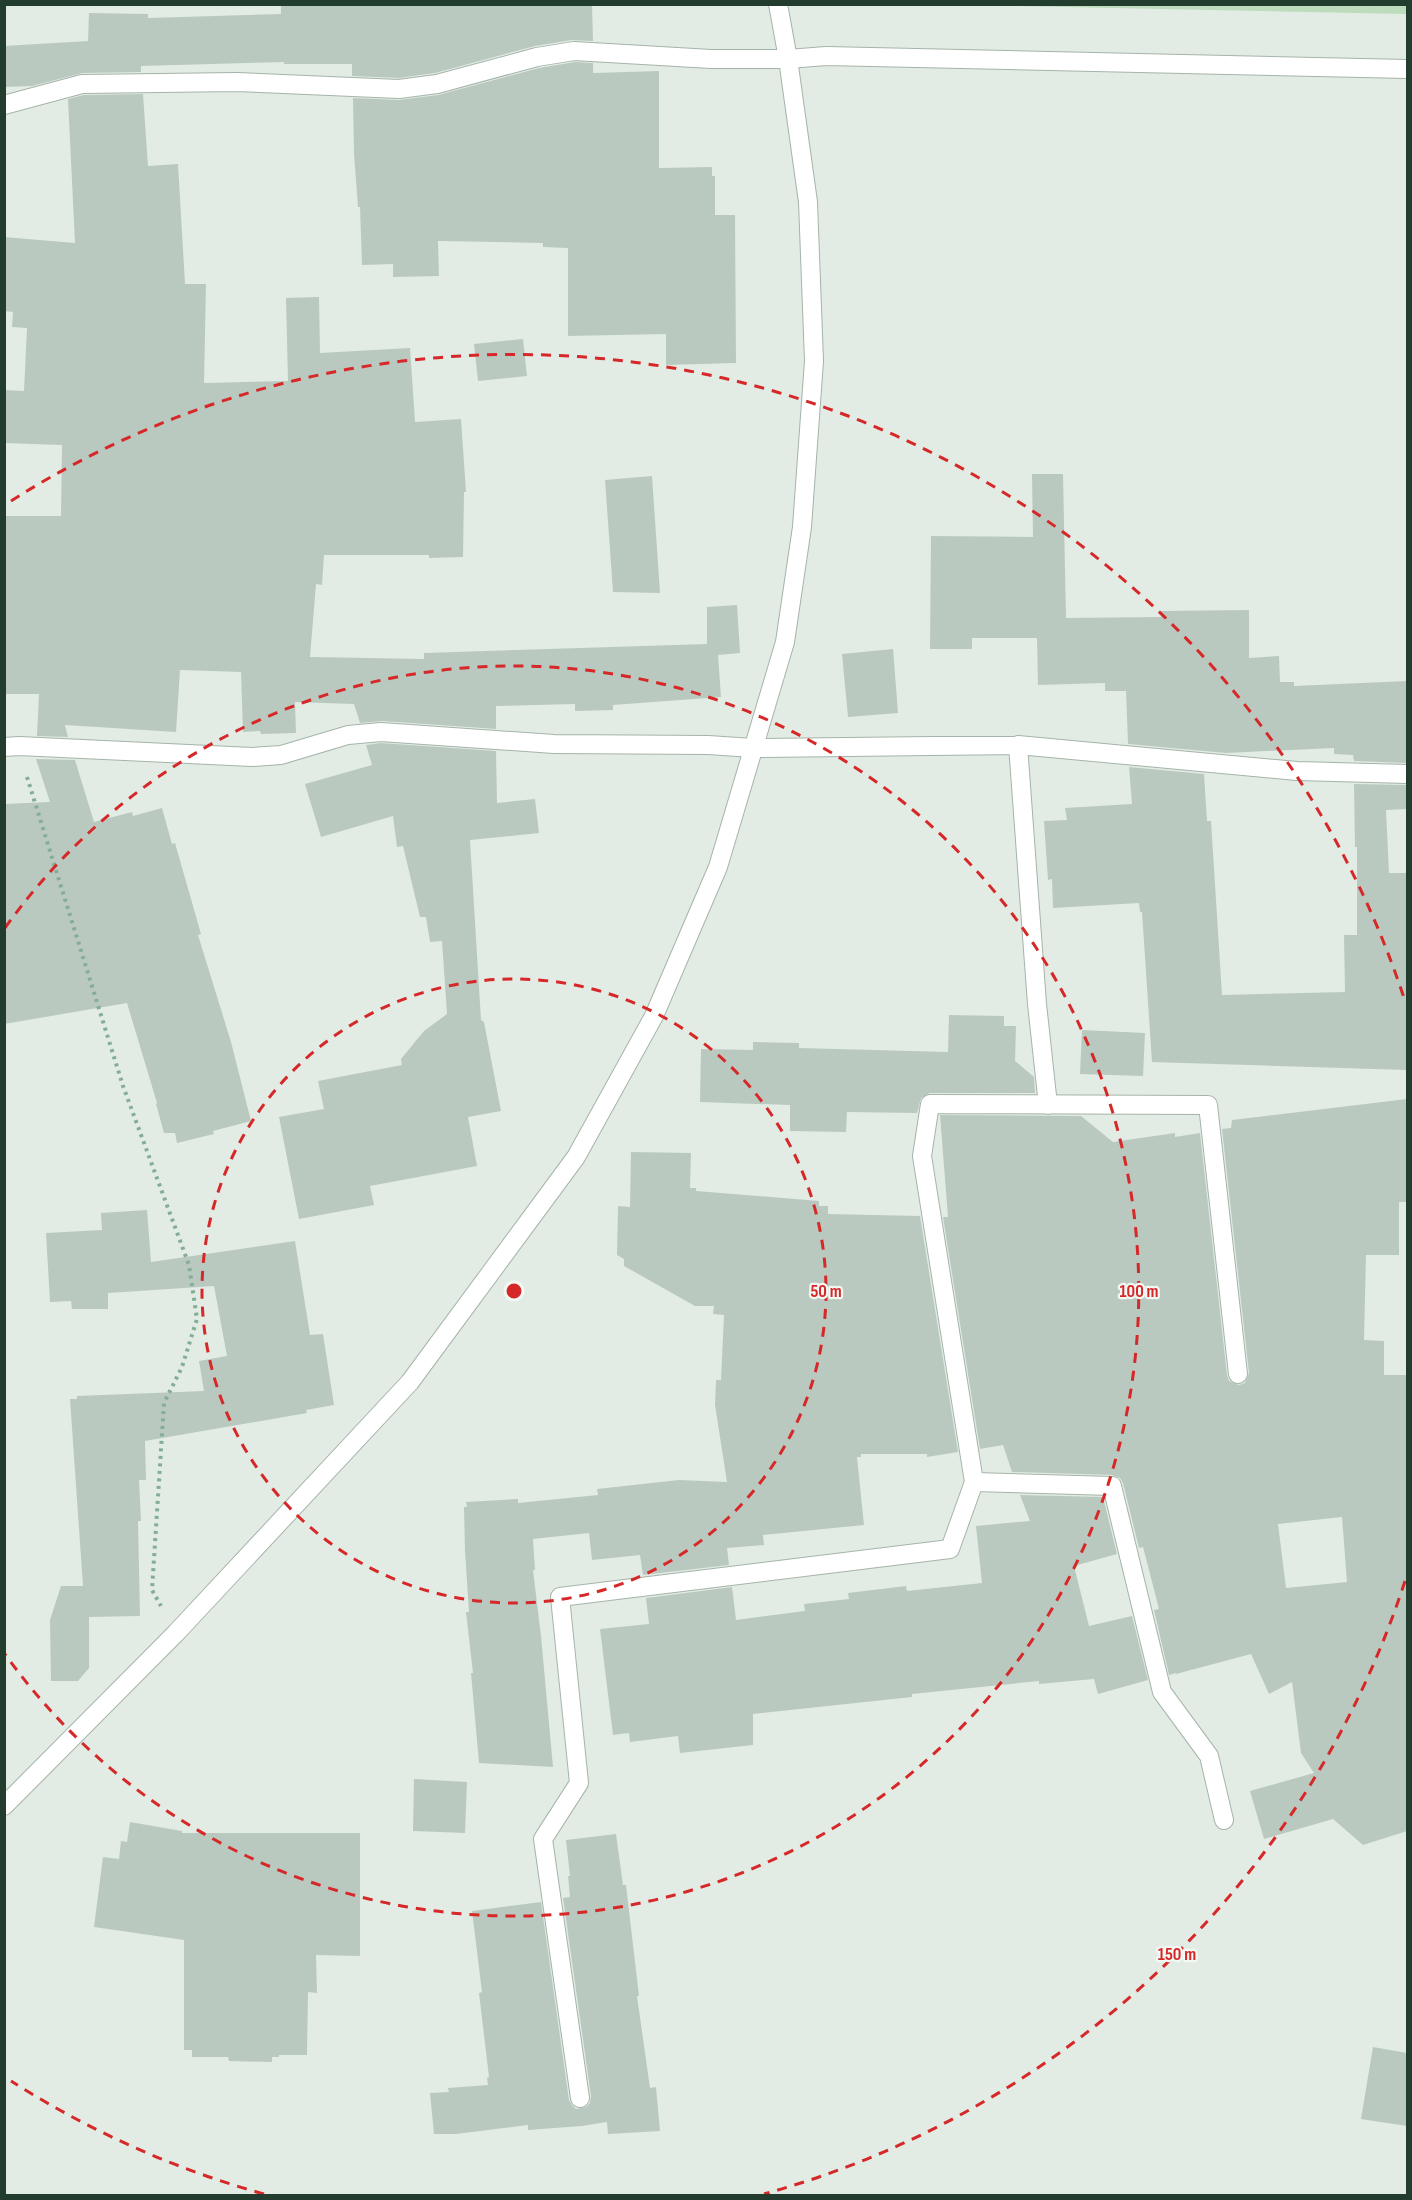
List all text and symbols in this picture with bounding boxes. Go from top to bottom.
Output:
centre of rings [504,1281,524,1301]
text: 50 m [810,1281,842,1302]
text: 100 m [1120,1281,1159,1302]
text: 150 m [1158,1944,1196,1965]

